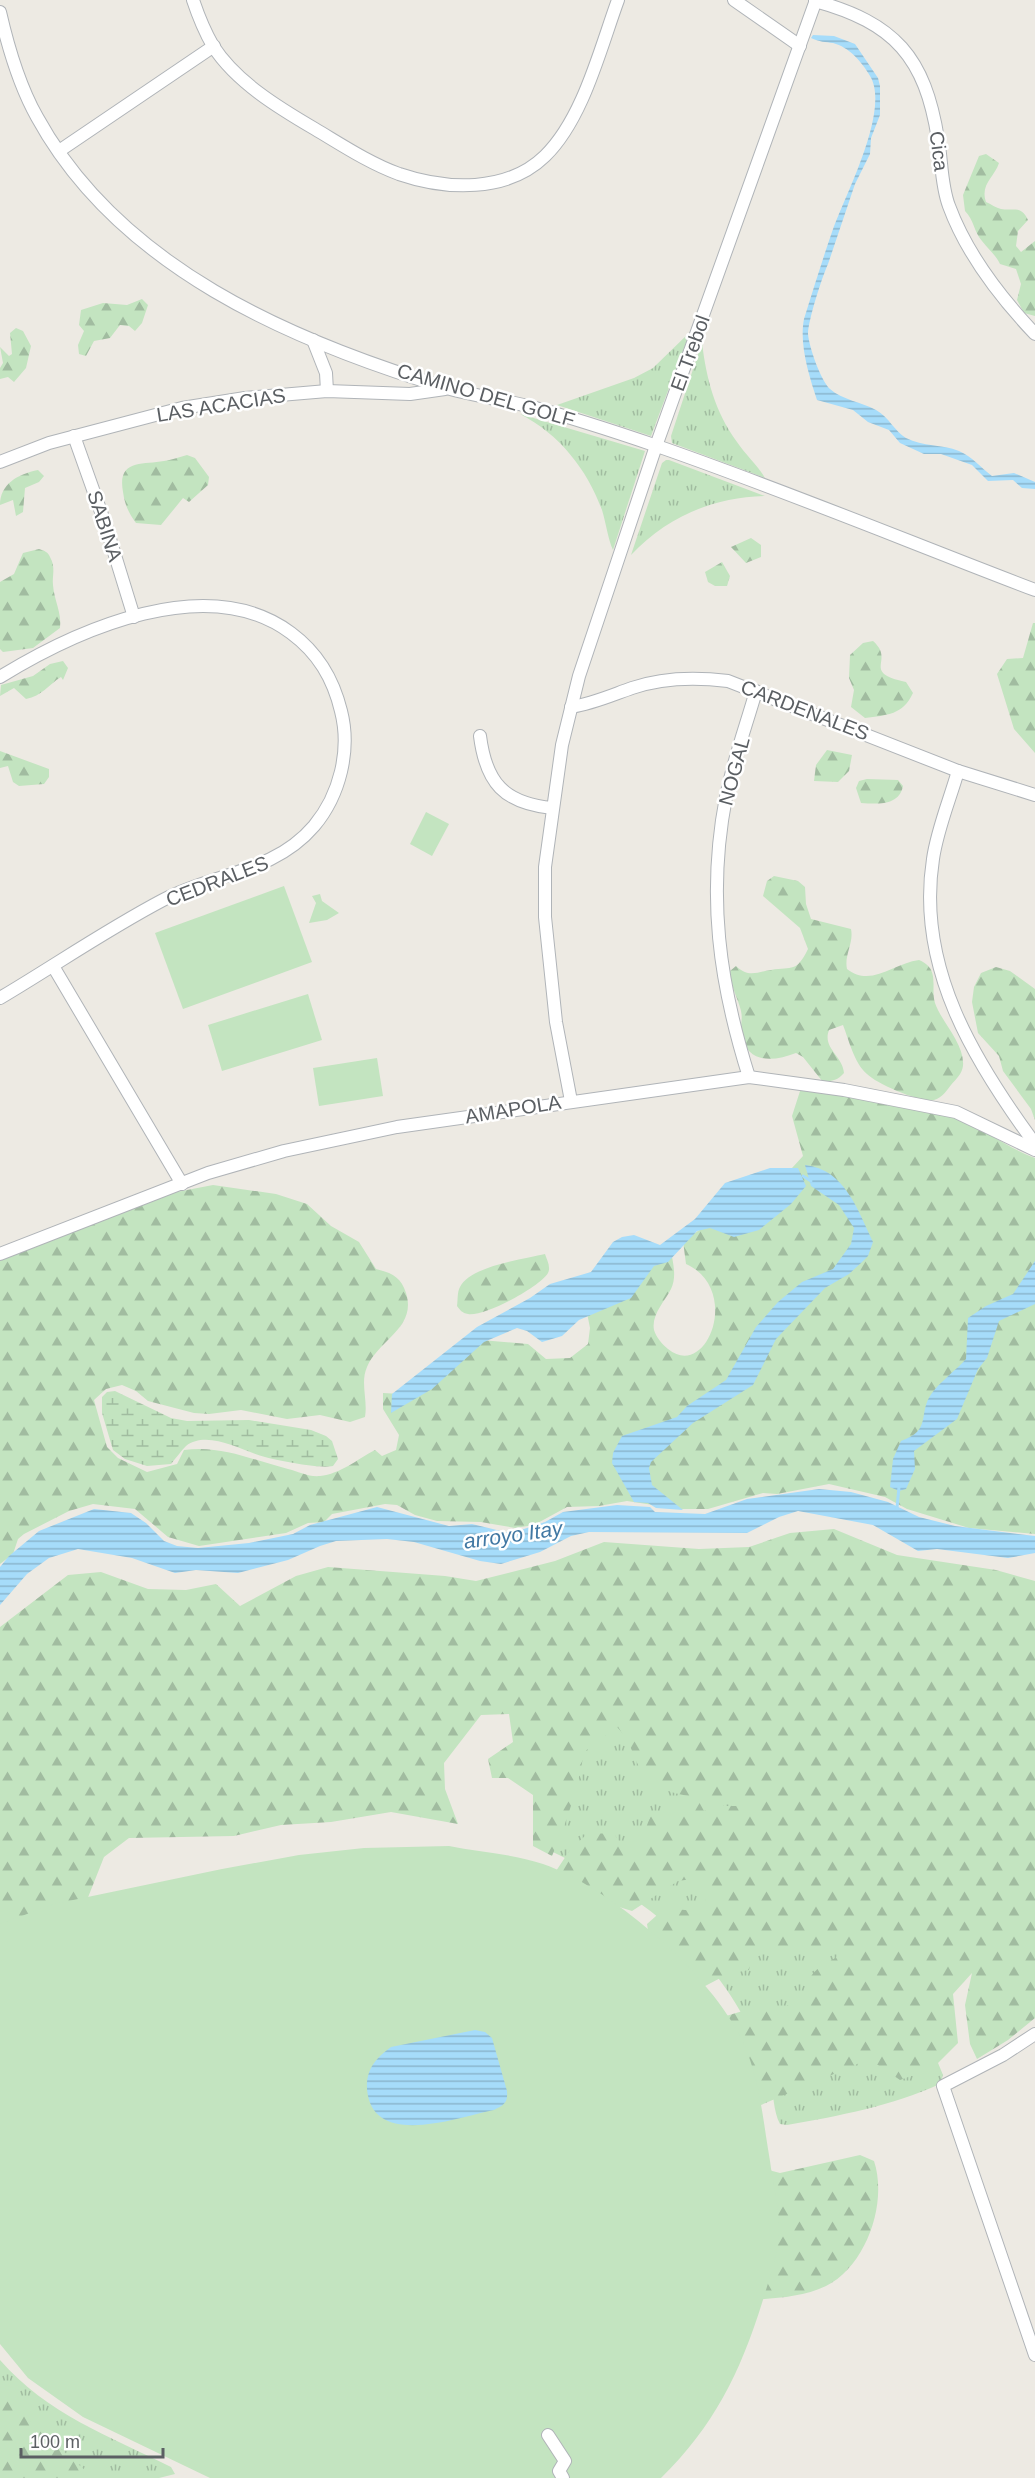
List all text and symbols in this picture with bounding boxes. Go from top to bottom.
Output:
street label: Cica [926,130,952,173]
street label: El Trebol [666,312,714,394]
street label: CAMINO DEL GOLF [395,359,577,431]
street label: LAS ACACIAS [155,384,287,426]
street label: SABINA [83,488,127,565]
street label: CARDENALES [738,675,872,745]
street label: NOGAL [714,734,754,808]
street label: CEDRALES [163,851,271,911]
street label: AMAPOLA [464,1090,563,1127]
water label: arroyo Itay [462,1516,565,1553]
scale bar [21,2421,164,2459]
text: 100 m [30,2432,80,2452]

